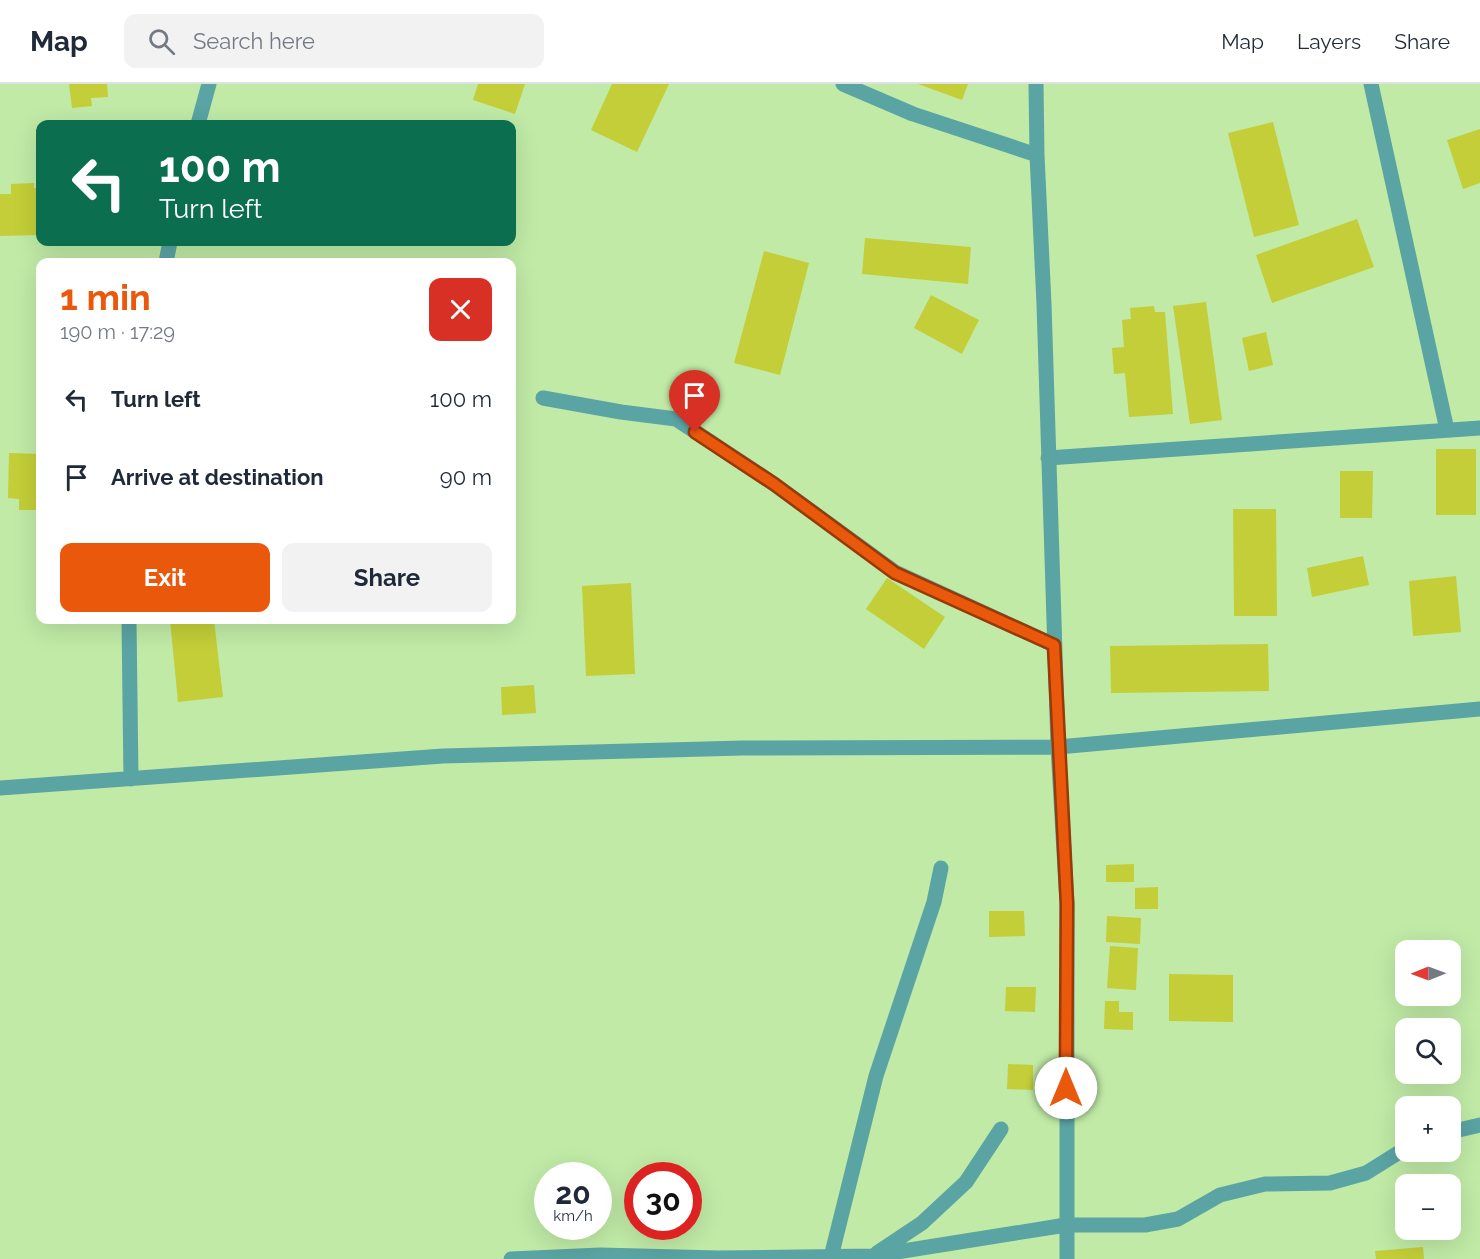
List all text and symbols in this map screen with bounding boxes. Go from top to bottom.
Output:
search box [124,14,544,68]
text: Map [30,25,88,58]
icon: search [145,25,178,58]
text: Search here [193,28,315,54]
text: Map [1221,29,1264,54]
text: Layers [1297,29,1361,54]
text: Share [1394,29,1450,54]
text: 100 m [159,143,281,192]
icon: left [60,144,138,222]
text: Turn left [159,193,262,224]
text: 1 min [60,276,151,318]
button: close [429,278,492,341]
text: 190 m · 17:29 [60,320,175,344]
pin [669,370,720,432]
icon: arrive [678,379,711,412]
icon: left [60,383,93,416]
text: Turn left [111,386,201,412]
text: 100 m [430,386,492,412]
icon: arrive [60,461,93,494]
text: Arrive at destination [111,464,324,490]
text: 90 m [440,464,492,490]
button: Exit [60,543,270,612]
button: Share [282,543,492,612]
north arrow [1395,940,1461,1006]
map controls [1395,940,1461,1240]
button: search [1395,1018,1461,1084]
position arrow [1034,1056,1098,1120]
button: + [1395,1096,1461,1162]
speed limit sign: 30 [624,1162,702,1240]
button: − [1395,1174,1461,1240]
text: 20 [555,1176,591,1211]
text: km/h [553,1207,593,1225]

